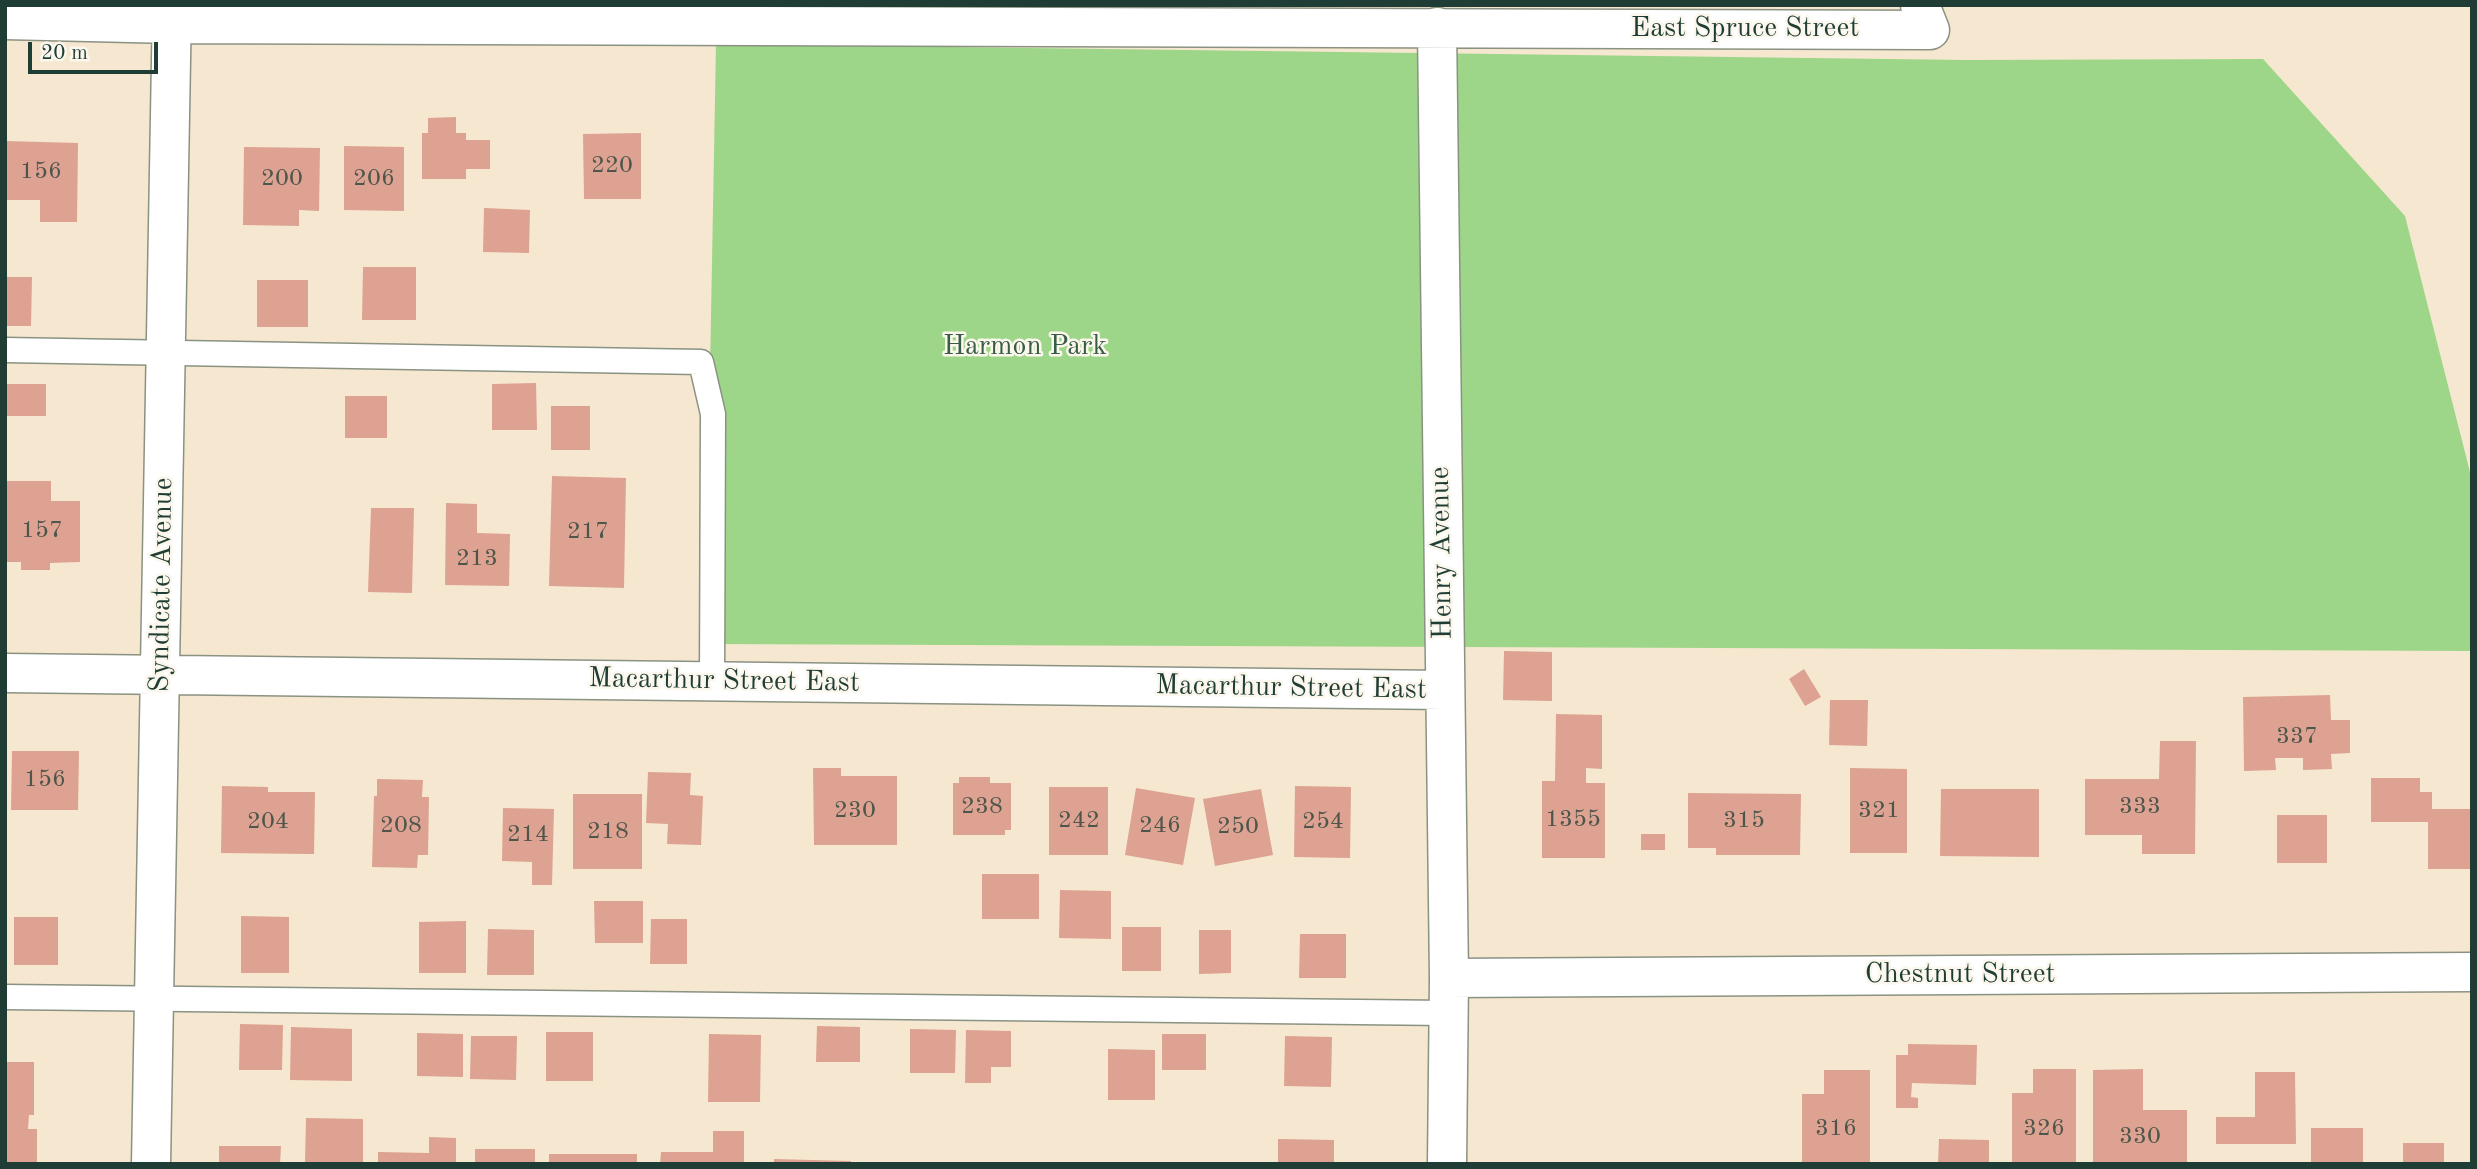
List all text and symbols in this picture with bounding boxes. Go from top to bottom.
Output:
street label: East Spruce Street [1631,12,1859,46]
scale bar [32,28,161,72]
text: 20 m [41,43,88,64]
house number: 220 [591,152,633,180]
house number: 156 [20,158,62,186]
house number: 200 [261,165,303,193]
house number: 206 [353,165,395,193]
park label: Harmon Park [943,330,1107,364]
street label: Henry Avenue [1424,466,1460,640]
street label: Syndicate Avenue [143,477,181,693]
house number: 157 [21,517,63,545]
house number: 217 [567,518,609,546]
house number: 213 [456,545,498,573]
street label: Macarthur Street East [588,662,860,700]
street label: Macarthur Street East [1155,669,1427,707]
house number: 337 [2276,723,2318,751]
house number: 156 [24,766,66,794]
house number: 238 [961,793,1003,821]
house number: 333 [2119,793,2161,821]
house number: 230 [834,797,876,825]
house number: 321 [1858,797,1900,825]
house number: 1355 [1545,806,1601,834]
house number: 242 [1058,807,1100,835]
house number: 315 [1723,807,1765,835]
house number: 204 [247,808,289,836]
house number: 254 [1302,808,1344,836]
house number: 208 [380,812,422,840]
house number: 246 [1139,812,1181,840]
house number: 250 [1217,813,1259,841]
house number: 218 [587,818,629,846]
house number: 214 [507,821,549,849]
street label: Chestnut Street [1865,958,2055,992]
house number: 316 [1815,1115,1857,1143]
house number: 326 [2023,1115,2065,1143]
house number: 330 [2119,1123,2161,1151]

